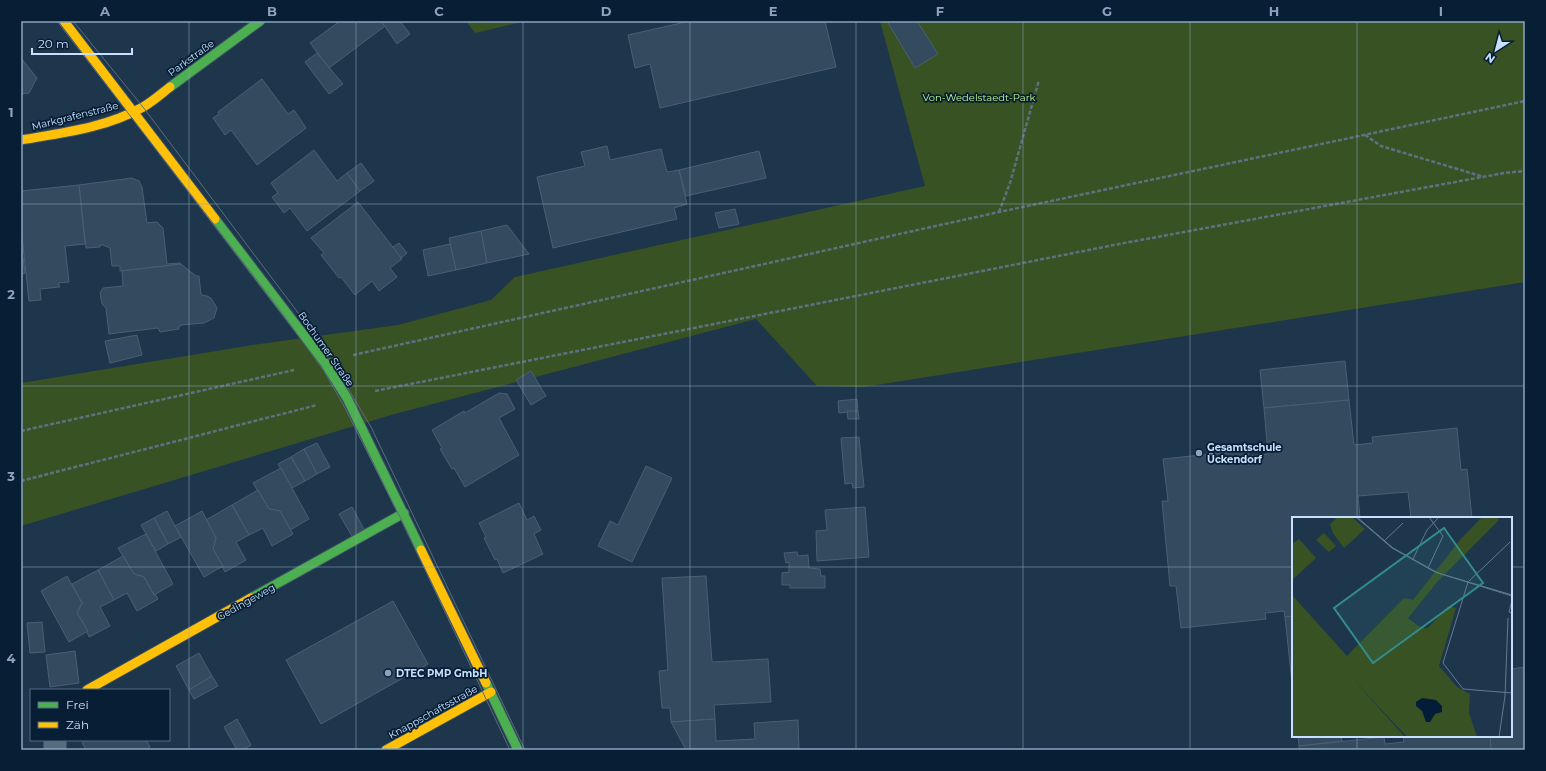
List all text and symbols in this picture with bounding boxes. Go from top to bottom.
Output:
text: A [99,3,111,19]
text: B [267,3,277,19]
text: C [434,3,444,19]
text: D [601,3,612,19]
text: E [769,3,778,19]
text: F [936,3,944,19]
text: G [1102,3,1112,19]
text: H [1269,3,1279,19]
text: I [1439,3,1443,19]
scale bar [32,30,132,56]
north arrow [1476,30,1516,70]
text: 20 m [38,36,69,51]
street label: Parkstraße [165,37,217,79]
text: N [1482,50,1498,66]
park label: Von-Wedelstaedt-Park [922,91,1036,104]
street label: Markgrafenstraße [30,99,120,133]
text: 1 [8,104,14,120]
text: 2 [7,286,15,302]
street label: Bochumer Straße [295,309,357,389]
place label: Gesamtschule Ückendorf [1207,441,1282,466]
marker: Gesamtschule Ückendorf [1194,448,1204,458]
text: 3 [6,468,15,484]
inset map [1292,517,1512,737]
street label: Gedingeweg [215,581,277,623]
text: 4 [7,650,16,666]
place label: DTEC PMP GmbH [396,667,487,680]
marker: DTEC PMP GmbH [383,668,393,678]
street label: Knappschaftsstraße [386,682,480,742]
legend [30,689,170,741]
text: Frei [66,697,89,712]
text: Zäh [66,717,89,732]

